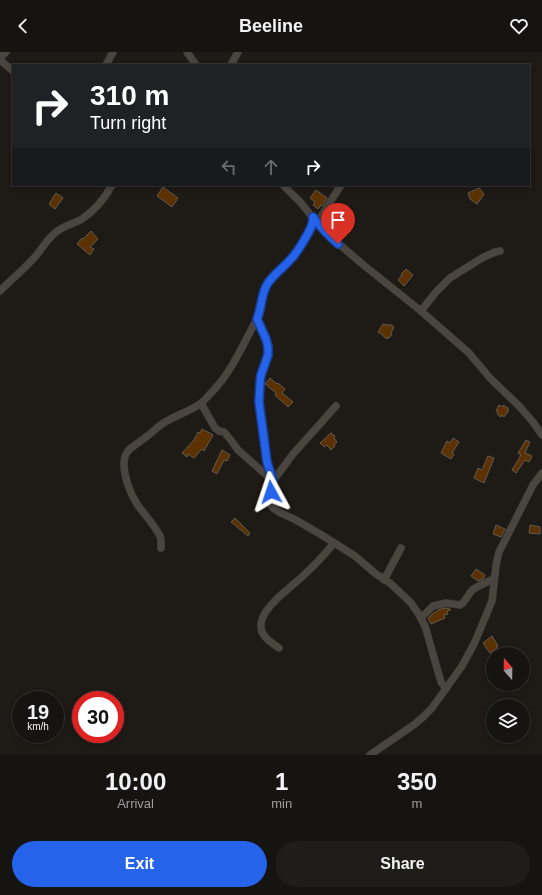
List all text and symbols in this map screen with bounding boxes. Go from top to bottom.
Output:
icon: back [12,15,34,37]
icon: heart [508,15,530,37]
text: Beeline [239,16,303,36]
icon: right [24,80,76,132]
text: 310 m [90,80,169,111]
text: Turn right [90,113,166,133]
icon: left [218,156,240,178]
icon: ahead [260,156,282,178]
icon: right [302,156,324,178]
pin [321,203,355,244]
icon: arrive [327,209,349,231]
position arrow [250,471,292,513]
north arrow [486,647,530,691]
map controls [486,647,530,743]
speed limit sign: 30 [72,691,124,743]
button: layers [486,699,530,743]
text: 19 [27,701,49,723]
text: km/h [27,721,49,732]
text: 10:00 [105,768,166,795]
text: 1 [275,768,288,795]
text: 350 [397,768,437,795]
text: Arrival [117,796,154,811]
text: min [271,796,292,811]
text: m [412,796,422,811]
button: Exit [12,841,267,887]
button: Share [275,841,530,887]

